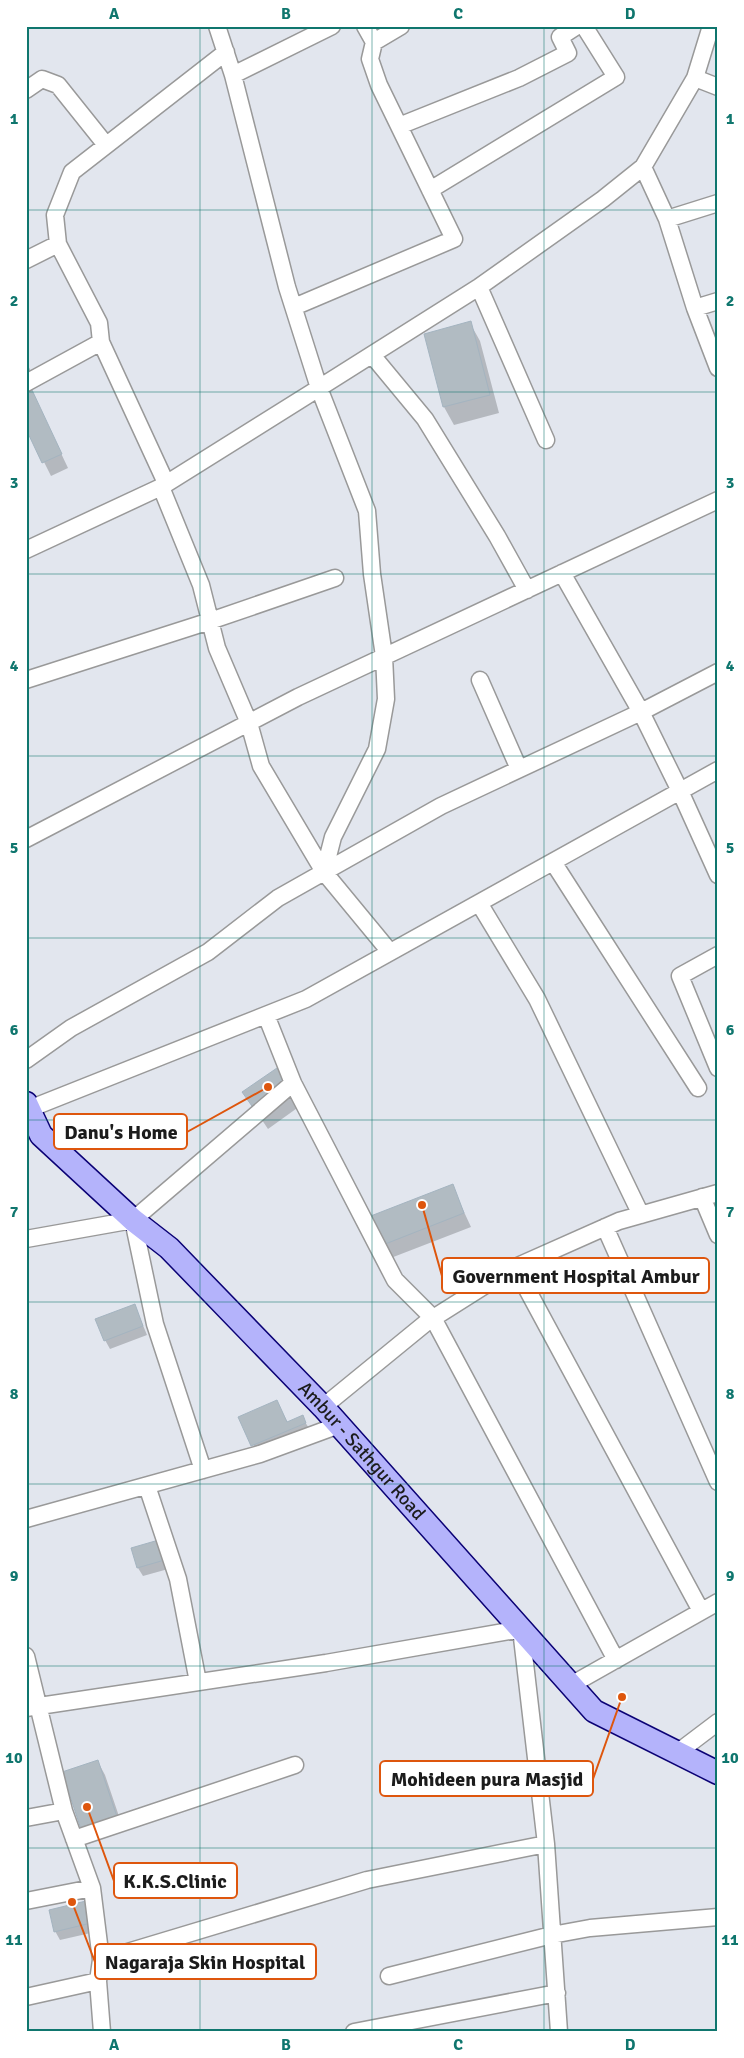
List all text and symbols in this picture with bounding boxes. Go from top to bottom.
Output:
text: A [109,4,120,24]
text: B [281,4,291,24]
text: C [453,4,463,24]
text: D [625,4,636,24]
text: 1 [10,109,19,129]
text: 1 [726,109,735,129]
text: 2 [10,291,18,311]
text: 2 [726,291,734,311]
text: 3 [10,473,18,493]
text: 3 [726,473,734,493]
text: 4 [10,656,19,676]
text: 4 [726,656,735,676]
text: 5 [10,838,18,858]
text: 5 [726,838,734,858]
text: 6 [10,1020,19,1040]
text: 6 [726,1020,735,1040]
callout: Danu's Home [54,1114,187,1149]
text: Danu's Home [64,1120,178,1145]
text: 7 [10,1202,19,1222]
text: 7 [726,1202,735,1222]
callout: Government Hospital Ambur [442,1258,709,1293]
text: Government Hospital Ambur [452,1264,700,1289]
street label: Ambur - Sathgur Road [293,1376,430,1525]
text: 8 [10,1384,19,1404]
text: 8 [726,1384,735,1404]
text: 9 [10,1566,19,1586]
text: 9 [726,1566,735,1586]
text: 10 [5,1748,23,1768]
text: 10 [721,1748,739,1768]
callout: Mohideen pura Masjid [380,1761,593,1796]
text: Mohideen pura Masjid [391,1767,584,1792]
callout: K.K.S.Clinic [114,1863,237,1898]
text: K.K.S.Clinic [123,1869,227,1894]
text: 11 [5,1930,23,1950]
text: 11 [721,1930,739,1950]
callout: Nagaraja Skin Hospital [95,1944,316,1979]
text: Nagaraja Skin Hospital [105,1950,305,1975]
text: A [109,2035,120,2055]
text: B [281,2035,291,2055]
text: C [453,2035,463,2055]
text: D [625,2035,636,2055]

